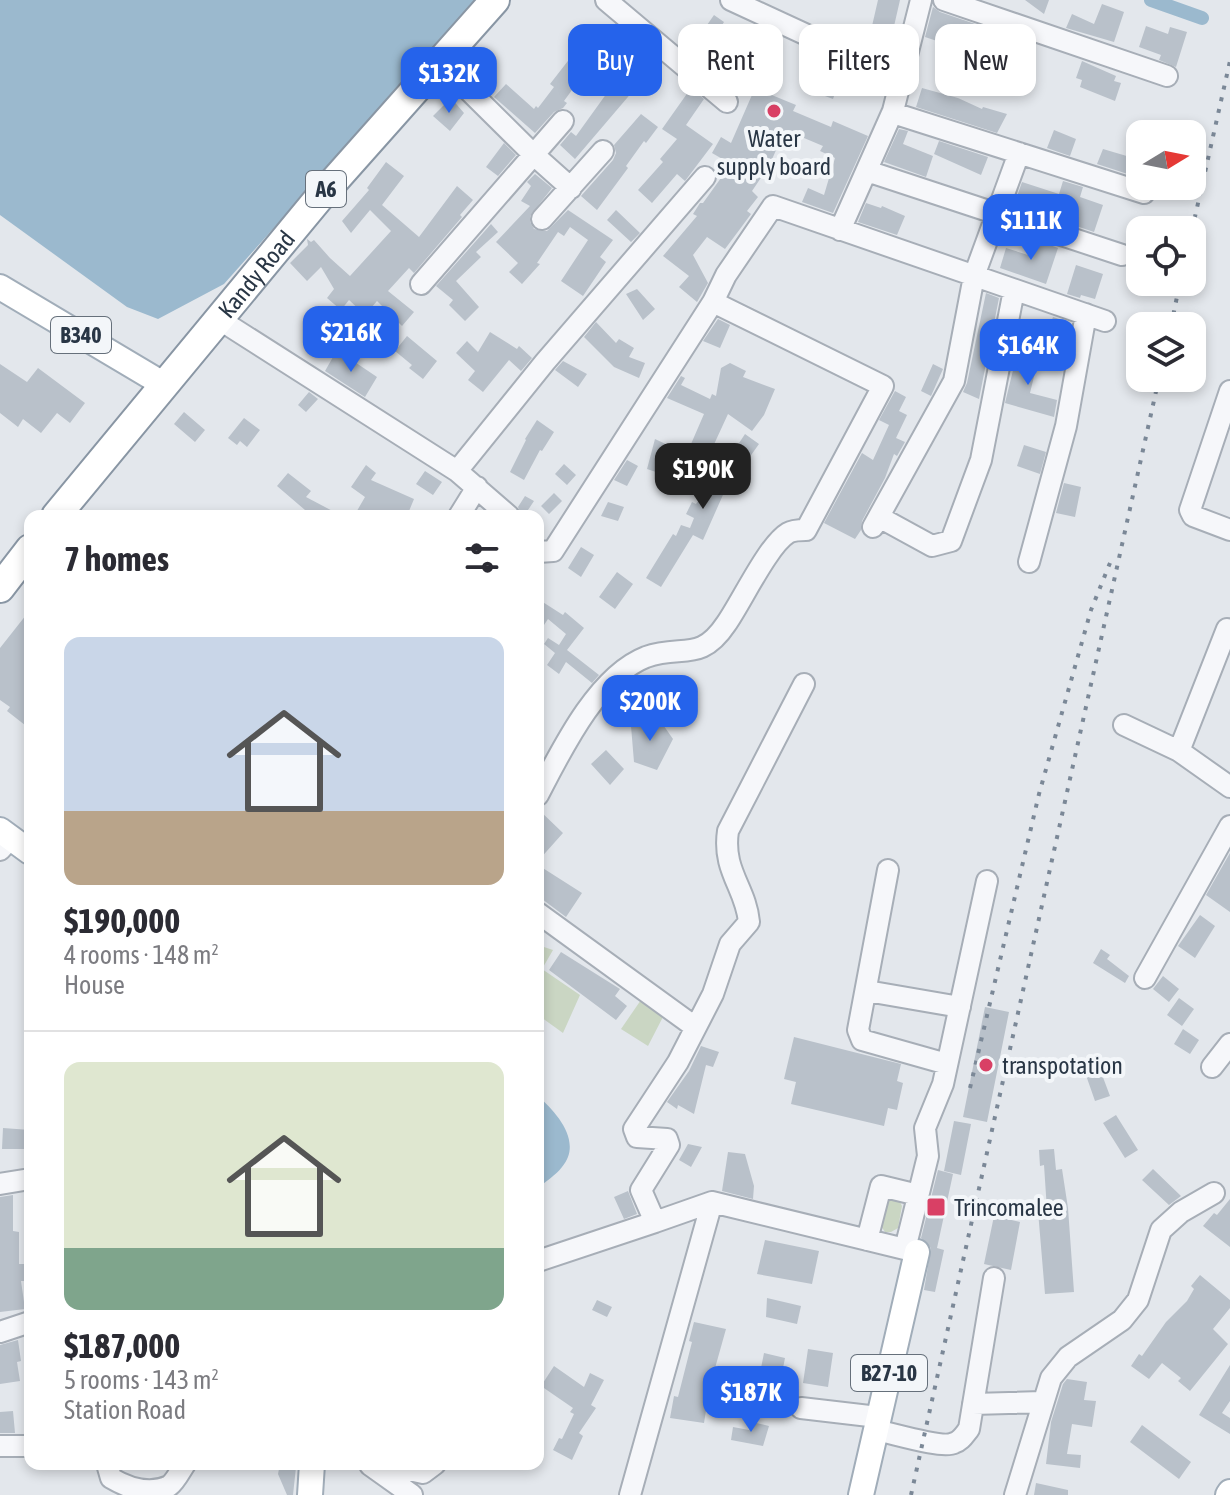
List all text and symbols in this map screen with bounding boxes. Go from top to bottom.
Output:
chip: Buy [568,24,662,96]
chip: Rent [678,24,783,96]
chip: Filters [799,24,919,96]
chip: New [935,24,1036,96]
pin: $132K [393,47,505,115]
text: $132K [419,58,479,88]
marker: Water supply board [765,102,783,120]
north arrow [1126,120,1206,200]
map controls [1126,120,1206,392]
place label: Water supply board [717,125,831,180]
road number: A6 [306,171,346,207]
pin: $111K [975,194,1087,262]
text: $111K [1001,205,1061,235]
button: locate [1126,216,1206,296]
street label: Kandy Road [212,225,300,323]
pin: $216K [295,306,407,374]
button: layers [1126,312,1206,392]
road number: B340 [51,317,111,353]
text: $216K [321,317,381,347]
pin: $164K [972,319,1084,387]
text: $164K [998,330,1058,360]
pin: $190K [647,443,759,511]
text: $190K [673,454,733,484]
icon: filters [460,536,504,580]
text: 7 homes [64,539,169,578]
pin: $200K [594,675,706,743]
text: $200K [620,686,680,716]
icon: home [212,689,356,833]
text: $190,000 [64,901,180,940]
text: 4 rooms · 148 m² [64,940,219,970]
text: House [64,970,125,1000]
place label: transpotation [1002,1052,1123,1079]
marker: transpotation [977,1056,995,1074]
icon: home [212,1114,356,1258]
place label: Trincomalee [954,1194,1064,1221]
marker: Trincomalee [925,1196,947,1218]
text: $187,000 [64,1326,180,1365]
road number: B27-10 [851,1355,927,1391]
text: 5 rooms · 143 m² [64,1365,219,1395]
pin: $187K [695,1366,807,1434]
text: $187K [721,1377,781,1407]
text: Station Road [64,1395,186,1425]

